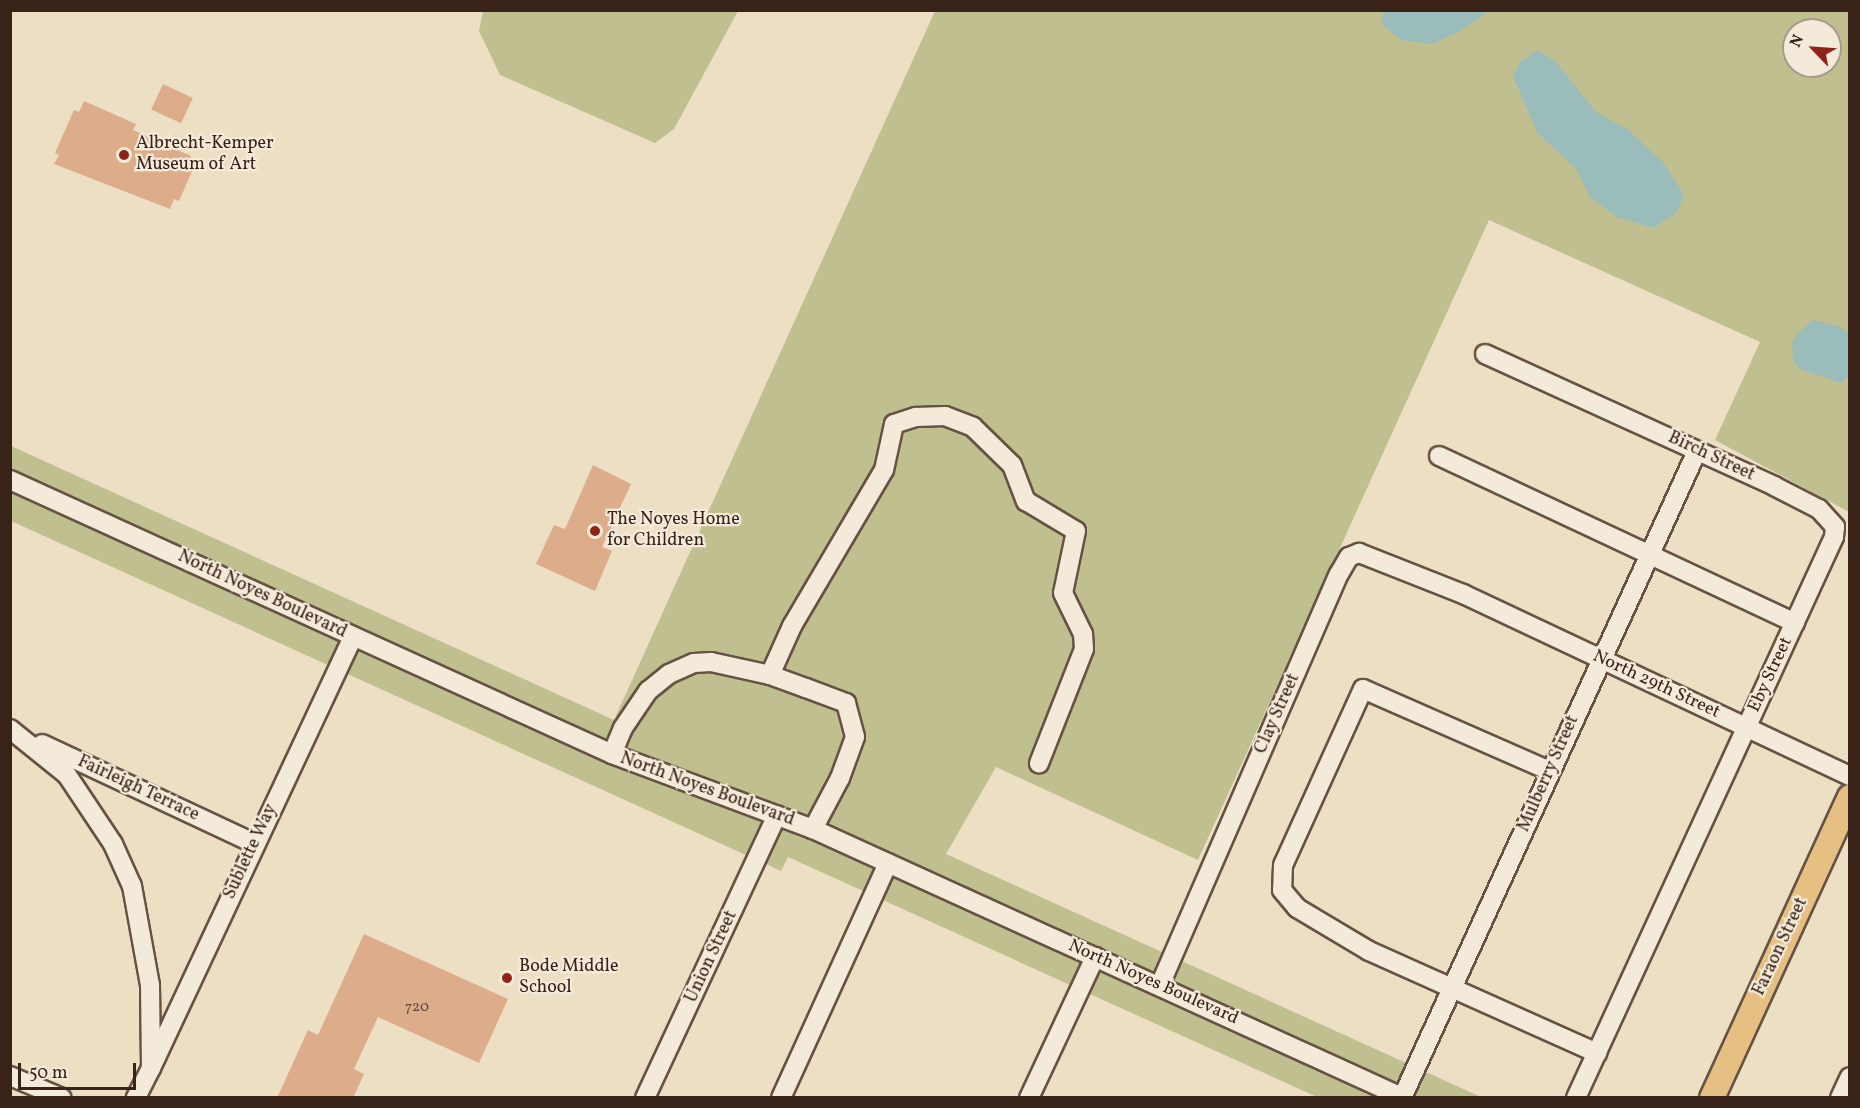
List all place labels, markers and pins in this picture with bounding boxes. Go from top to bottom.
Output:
place label: Albrecht-Kemper Museum of Art [136,134,274,176]
marker: Albrecht-Kemper Museum of Art [117,148,131,162]
place label: The Noyes Home for Children [607,510,740,552]
marker: The Noyes Home for Children [588,524,602,538]
place label: Bode Middle School [519,957,618,1000]
marker: Bode Middle School [500,971,514,985]

